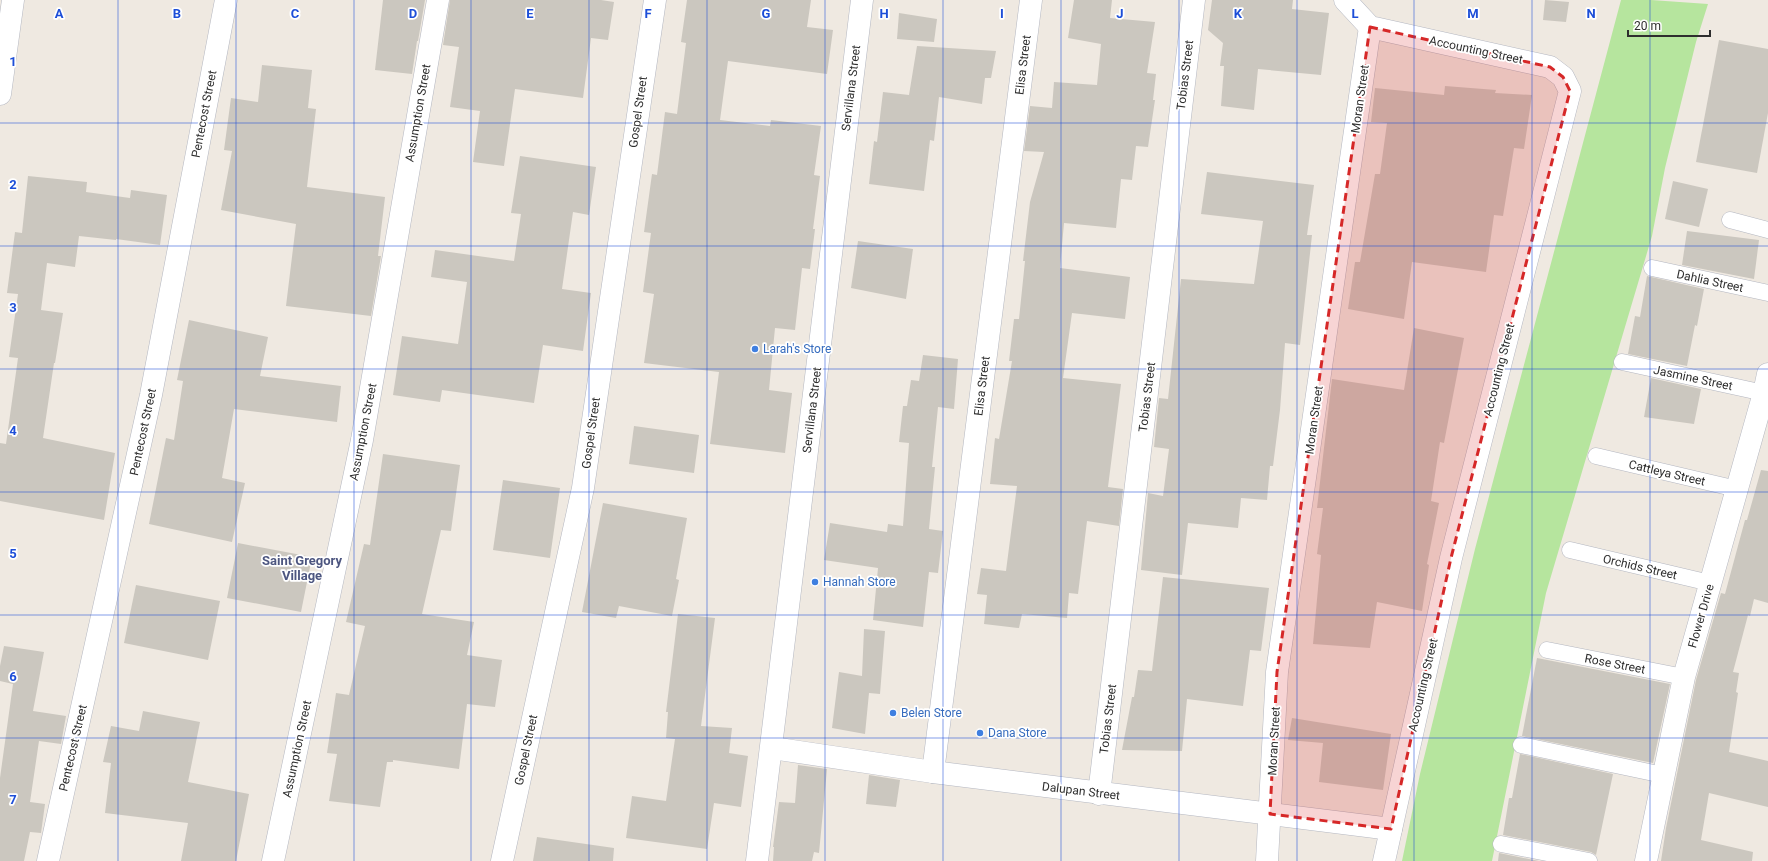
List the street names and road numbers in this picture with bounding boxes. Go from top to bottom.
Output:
street label: Accounting Street [1428,33,1524,67]
street label: Elisa Street [1012,34,1034,96]
street label: Tobias Street [1174,39,1196,111]
street label: Servillana Street [839,44,863,132]
street label: Assumption Street [403,63,434,163]
street label: Moran Street [1348,64,1372,134]
street label: Pentecost Street [189,69,219,159]
street label: Gospel Street [626,75,650,149]
street label: Dahlia Street [1675,267,1745,295]
street label: Accounting Street [1481,322,1517,418]
street label: Elisa Street [971,355,993,417]
street label: Tobias Street [1136,361,1158,433]
street label: Jasmine Street [1652,363,1734,393]
street label: Servillana Street [800,366,824,454]
street label: Assumption Street [347,382,379,482]
street label: Moran Street [1302,385,1326,455]
street label: Pentecost Street [127,387,159,477]
street label: Gospel Street [579,396,603,470]
street label: Cattleya Street [1627,457,1707,489]
street label: Orchids Street [1602,552,1678,582]
street label: Flower Drive [1685,582,1717,650]
street label: Accounting Street [1405,637,1441,733]
street label: Rose Street [1584,651,1647,677]
street label: Tobias Street [1097,683,1119,755]
street label: Assumption Street [280,699,314,799]
street label: Pentecost Street [56,703,90,793]
street label: Moran Street [1265,706,1283,776]
street label: Gospel Street [512,713,540,787]
street label: Dalupan Street [1041,779,1121,803]

